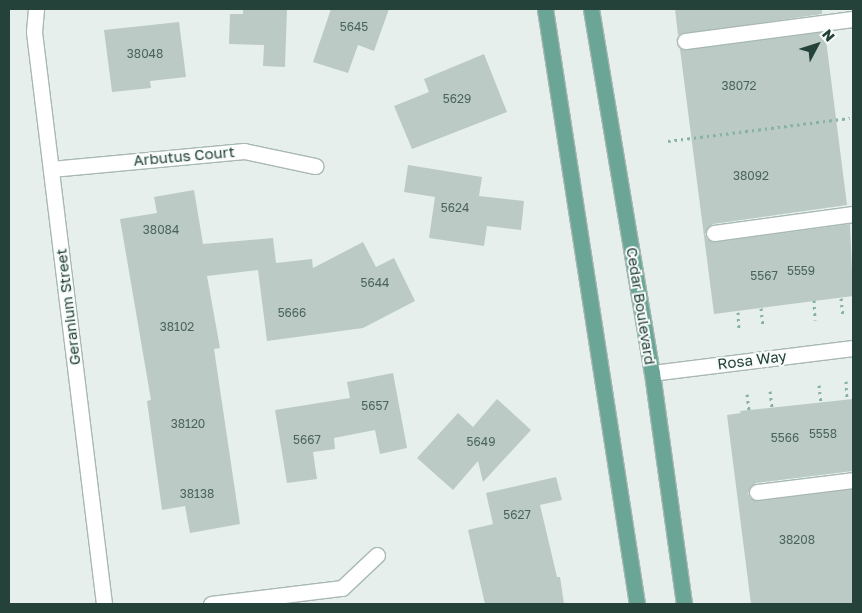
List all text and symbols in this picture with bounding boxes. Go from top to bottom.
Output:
house number: 5645 [340,20,368,34]
north arrow [792,20,842,70]
text: N [819,25,839,45]
house number: 38048 [127,47,163,61]
house number: 38072 [721,79,757,93]
house number: 5629 [443,92,471,106]
street label: Arbutus Court [133,143,235,169]
house number: 38092 [733,169,769,183]
house number: 5624 [441,201,469,215]
house number: 38084 [143,223,179,237]
street label: Cedar Boulevard [623,246,659,366]
street label: Geranium Street [52,248,84,366]
house number: 5559 [787,264,815,278]
house number: 5567 [750,269,778,283]
house number: 5644 [361,276,389,290]
house number: 5666 [278,306,306,320]
house number: 38102 [160,320,194,334]
street label: Rosa Way [716,347,788,373]
house number: 5657 [361,399,389,413]
house number: 38120 [171,417,205,431]
house number: 5558 [809,427,837,441]
house number: 5566 [771,431,799,445]
house number: 5667 [293,433,321,447]
house number: 5649 [467,435,495,449]
house number: 38138 [180,487,214,501]
house number: 5627 [503,508,531,522]
house number: 38208 [779,533,815,547]

